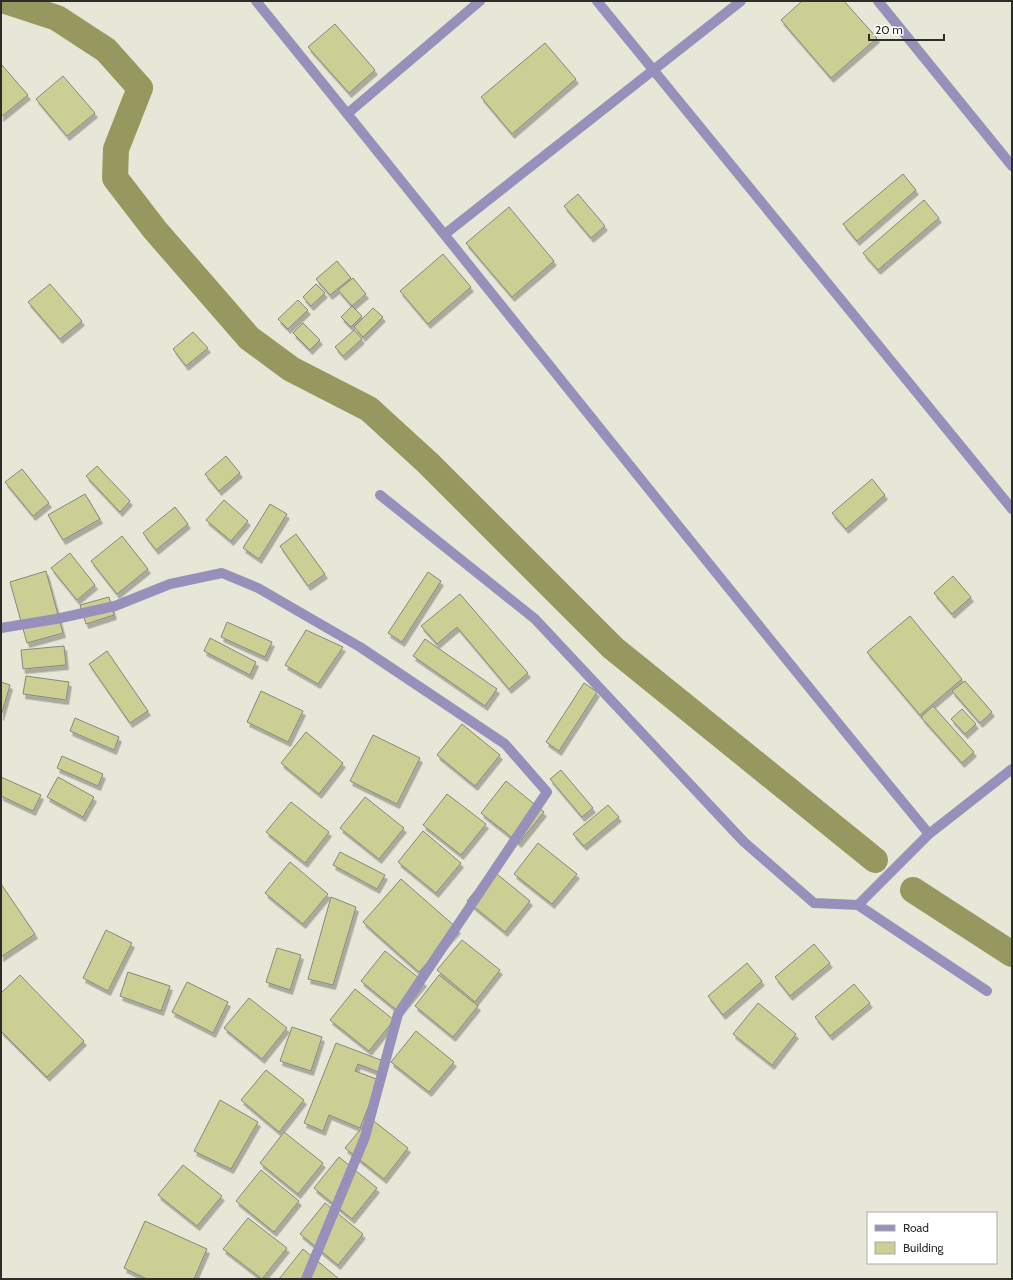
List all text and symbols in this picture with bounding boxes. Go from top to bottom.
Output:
scale bar [869,16,944,42]
text: 20 m [875,22,903,37]
legend [867,1212,997,1264]
text: Road [903,1220,929,1235]
text: Building [903,1240,945,1255]

